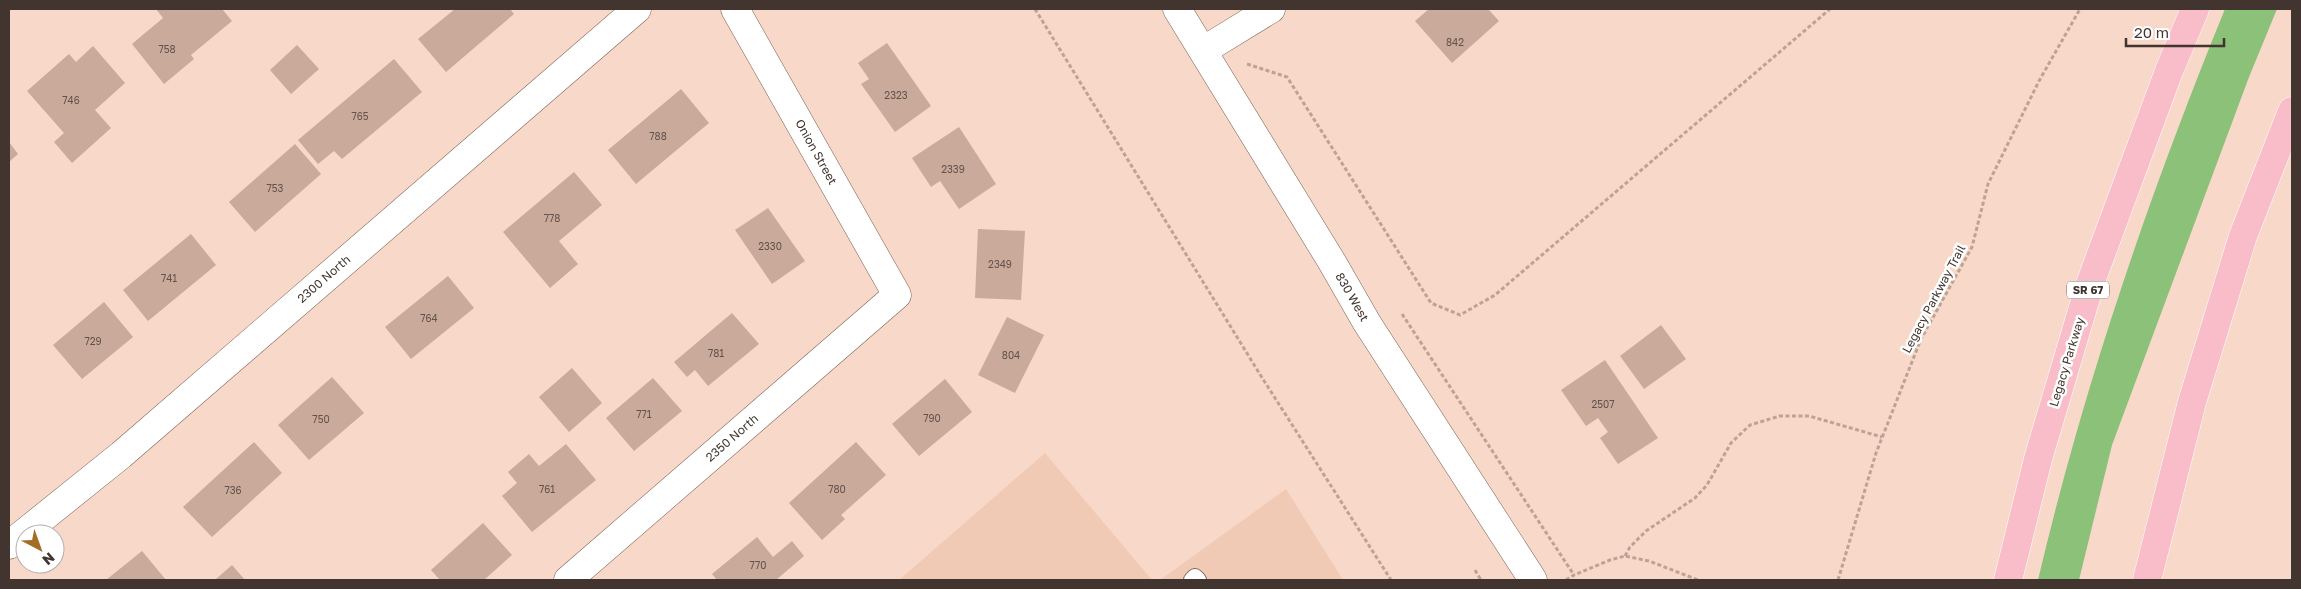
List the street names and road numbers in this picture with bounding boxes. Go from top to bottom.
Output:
street label: Onion Street [792,116,841,187]
street label: Legacy Parkway Trail [1899,242,1969,355]
street label: 2300 North [294,252,353,306]
street label: 830 West [1332,270,1373,324]
road number: SR 67 [2067,282,2109,298]
street label: Legacy Parkway [2046,315,2087,408]
street label: 2350 North [702,411,761,465]

